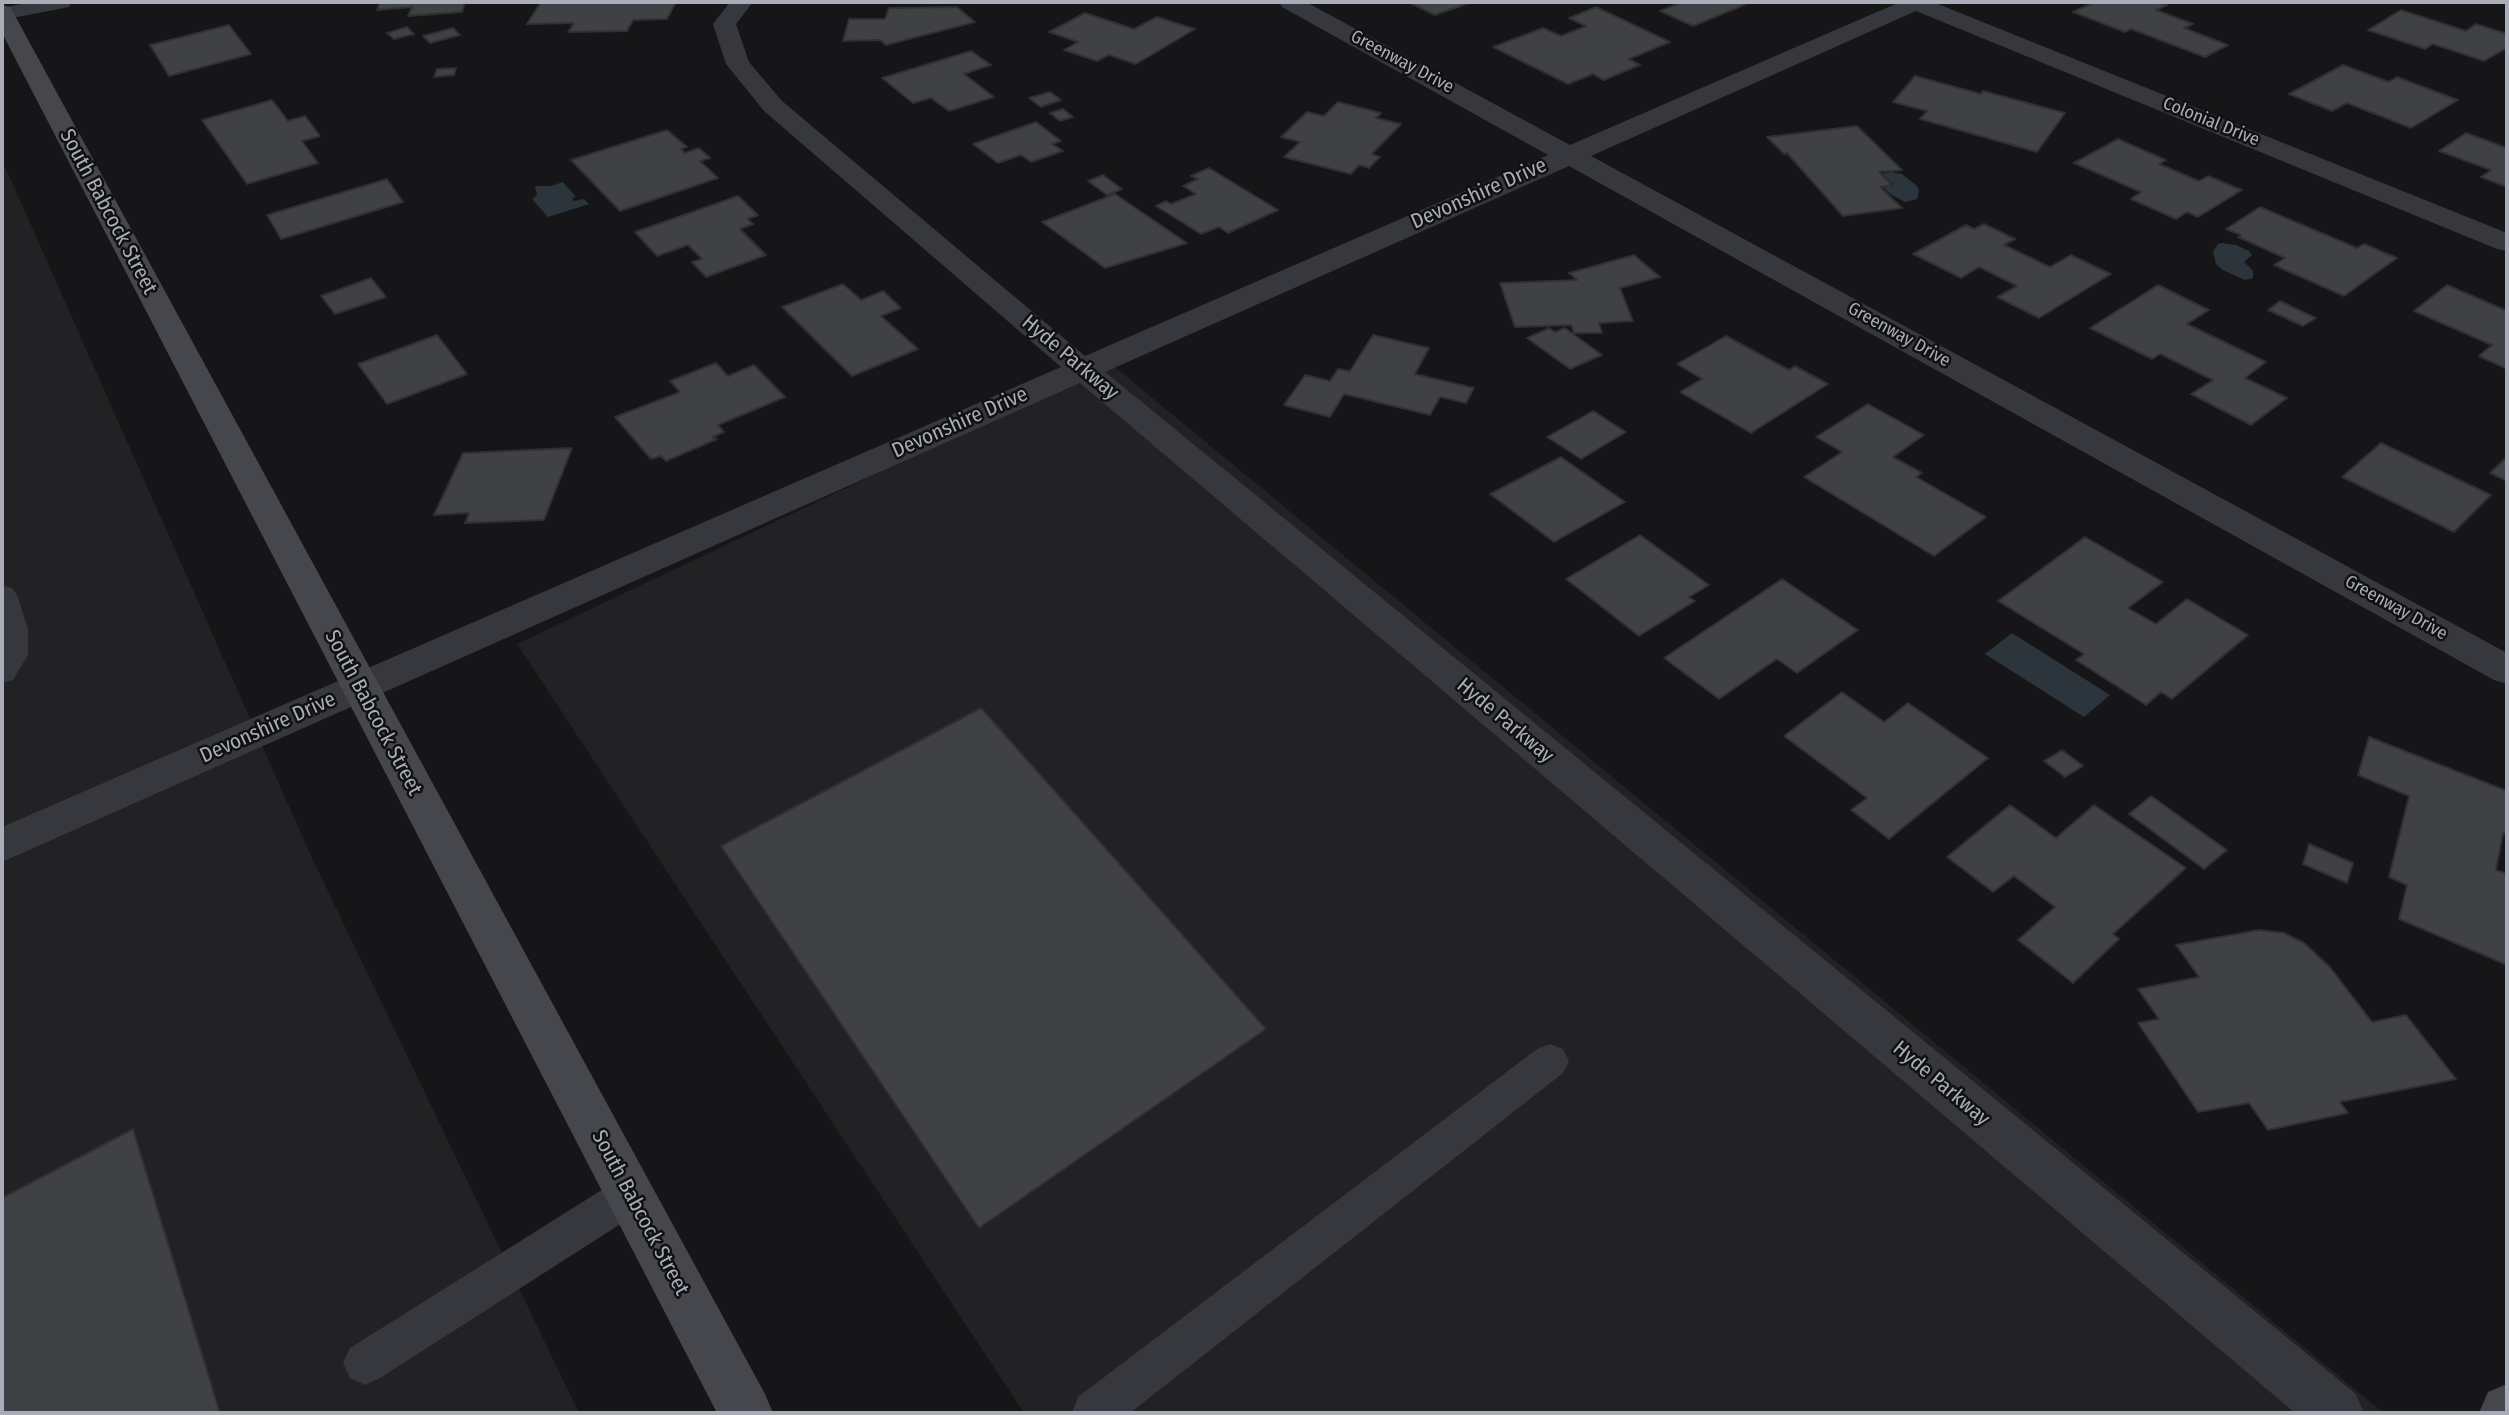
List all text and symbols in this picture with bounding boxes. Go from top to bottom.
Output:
street label: Greenway Drive [1347,26,1457,98]
street label: Colonial Drive [2160,93,2262,151]
street label: South Babcock Street [54,125,162,299]
street label: Devonshire Drive [1407,153,1551,235]
street label: Greenway Drive [1844,298,1954,372]
street label: Hyde Parkway [1016,310,1124,406]
street label: Devonshire Drive [888,382,1032,464]
street label: Greenway Drive [2341,571,2451,645]
street label: South Babcock Street [319,626,427,800]
street label: Hyde Parkway [1451,673,1559,769]
street label: Devonshire Drive [196,687,340,769]
street label: Hyde Parkway [1887,1036,1995,1132]
street label: South Babcock Street [586,1126,694,1300]

